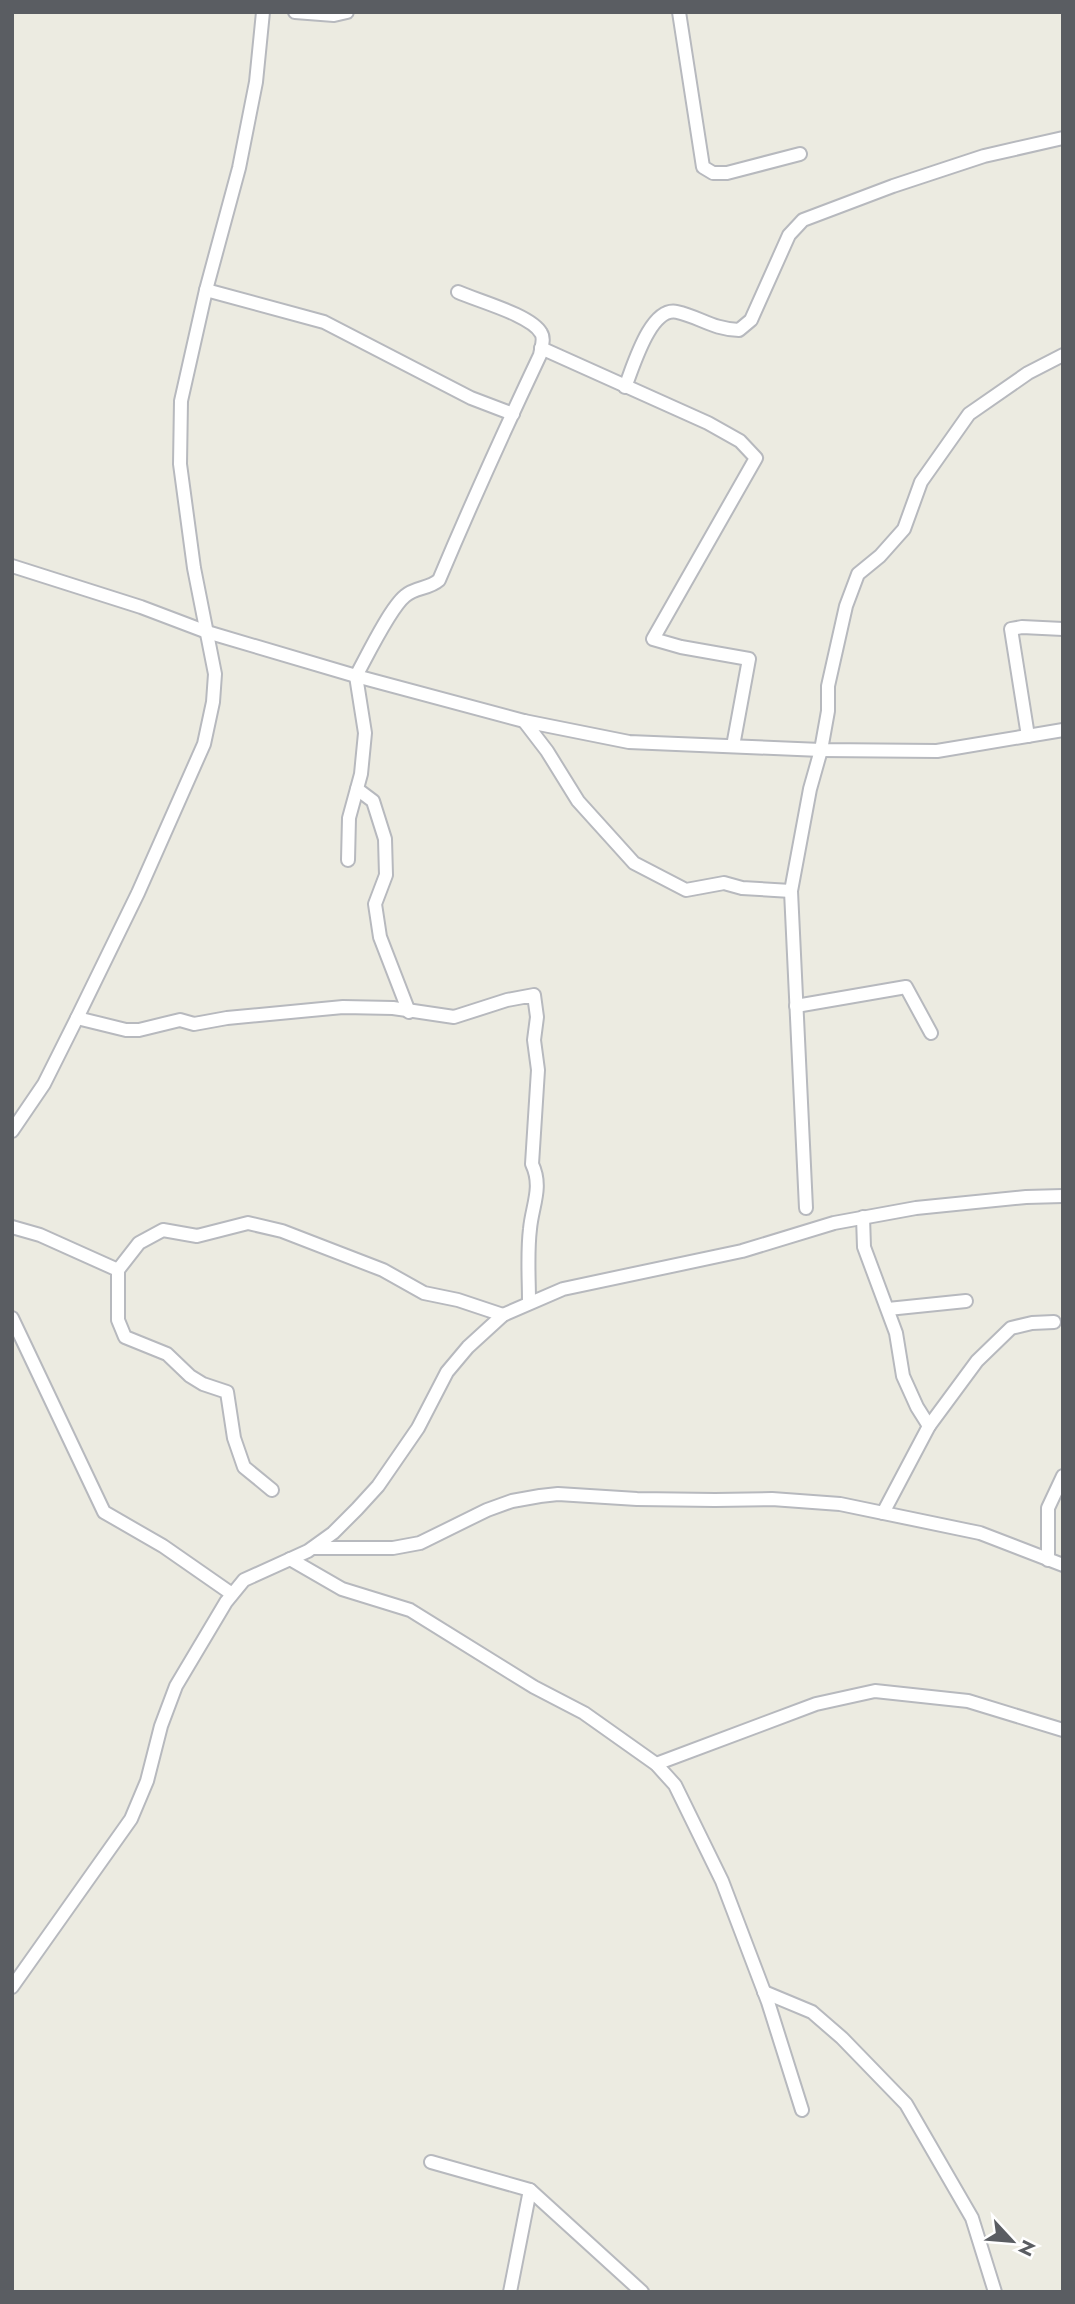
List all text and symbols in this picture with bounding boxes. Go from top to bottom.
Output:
north arrow [977,2206,1047,2276]
text: N [1011,2236,1042,2261]

